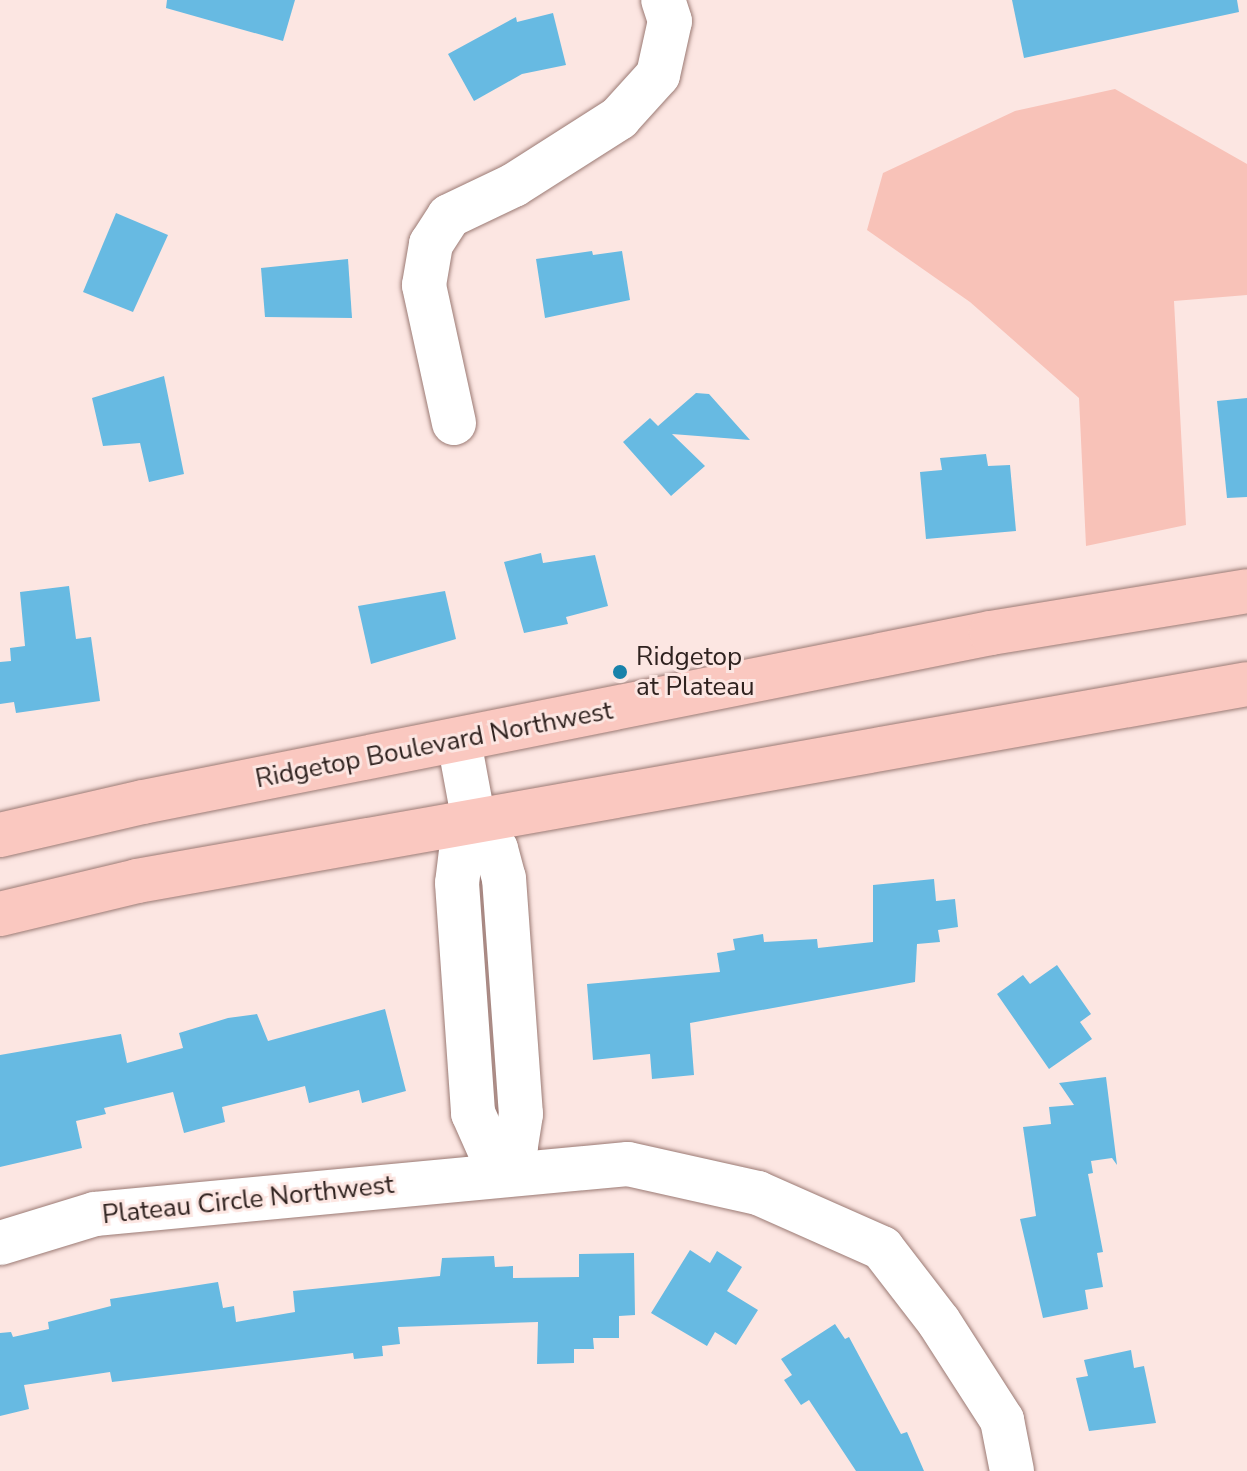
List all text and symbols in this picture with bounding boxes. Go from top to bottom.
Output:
place label: Ridgetop at Plateau [636,641,755,702]
marker: Ridgetop at Plateau [611,663,629,681]
street label: Ridgetop Boulevard Northwest [253,695,615,795]
street label: Plateau Circle Northwest [101,1169,395,1231]

